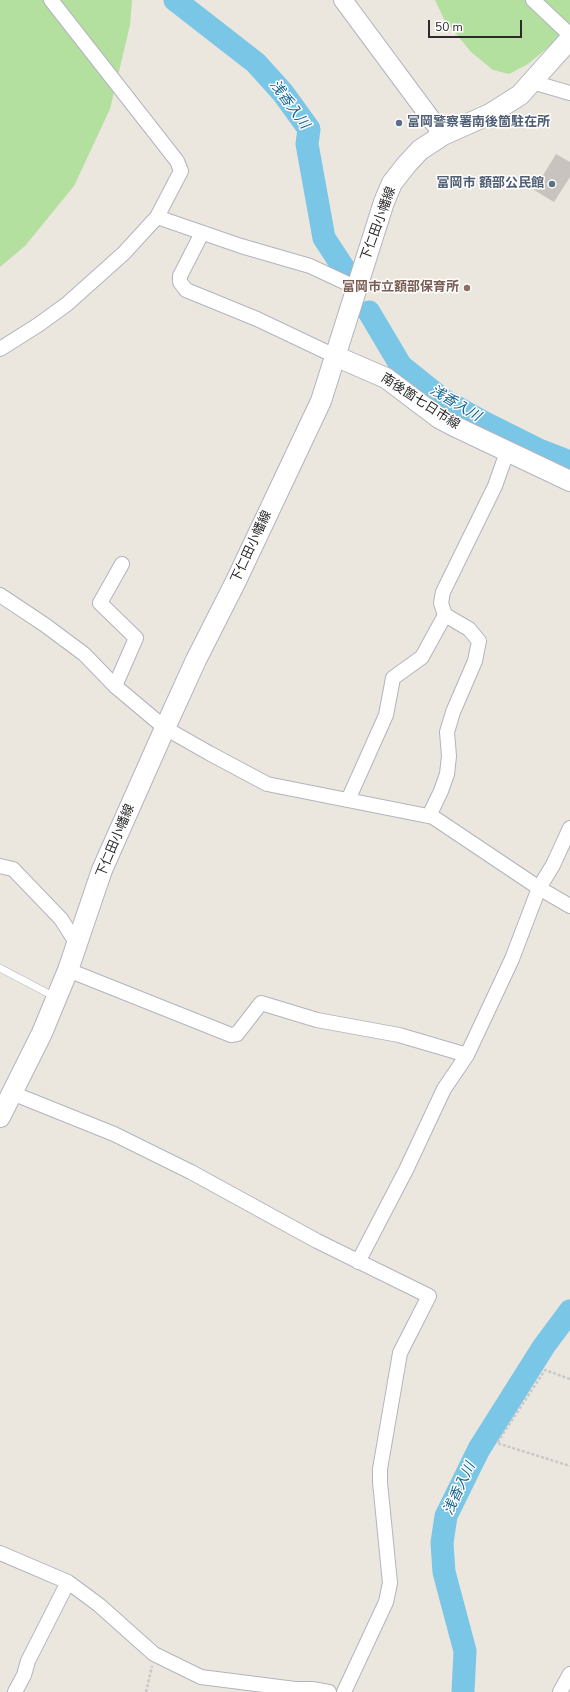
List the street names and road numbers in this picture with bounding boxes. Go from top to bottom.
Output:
street label: 下仁田小幡線 [358,185,400,263]
street label: 南後箇七日市線 [378,371,462,433]
street label: 下仁田小幡線 [228,508,276,586]
street label: 下仁田小幡線 [94,802,138,880]

